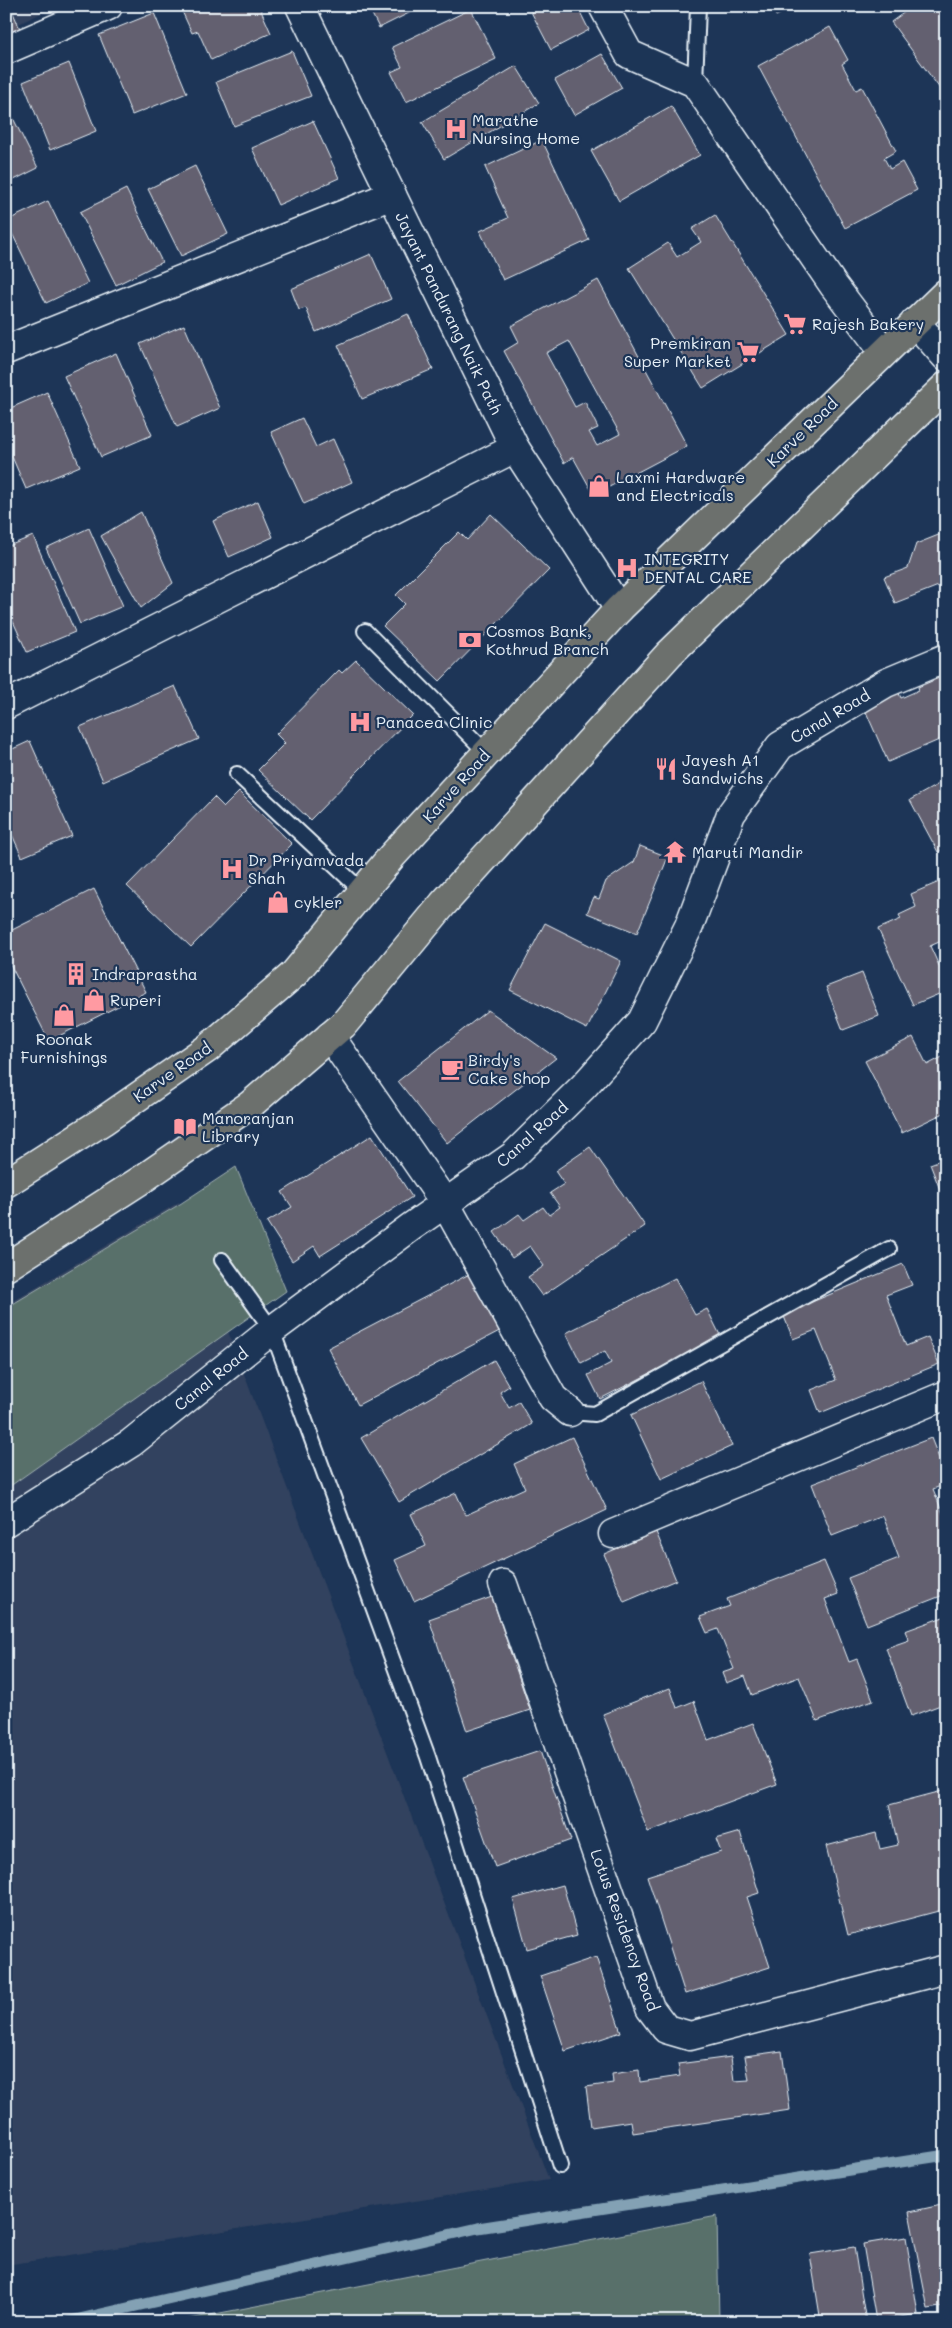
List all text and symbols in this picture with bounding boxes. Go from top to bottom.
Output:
place label: Marathe Nursing Home [472,109,580,148]
hospital icon: Marathe Nursing Home [443,116,469,142]
street label: Jayant Pandurang Naik Path [391,208,508,418]
supermarket icon: Rajesh Bakery [782,311,808,337]
place label: Rajesh Bakery [812,313,924,334]
place label: Premkiran Super Market [624,332,731,371]
supermarket icon: Premkiran Super Market [735,339,761,365]
street label: Karve Road [762,392,842,471]
place label: Laxmi Hardware and Electricals [616,466,745,505]
shop icon: Laxmi Hardware and Electricals [586,473,612,499]
place label: INTEGRITY DENTAL CARE [644,548,751,587]
hospital icon: INTEGRITY DENTAL CARE [614,555,640,581]
place label: Cosmos Bank, Kothrud Branch [486,620,609,659]
bank icon: Cosmos Bank, Kothrud Branch [457,627,483,653]
street label: Canal Road [786,684,873,748]
hospital icon: Panacea Clinic [347,709,373,735]
place label: Panacea Clinic [376,711,492,732]
street label: Karve Road [417,745,494,827]
place label: Jayesh A1 Sandwichs [682,749,764,788]
restaurant icon: Jayesh A1 Sandwichs [653,756,679,782]
temple icon: Maruti Mandir [662,839,688,865]
place label: Maruti Mandir [692,841,803,862]
place label: Dr Priyamvada Shah [248,849,364,888]
hospital icon: Dr Priyamvada Shah [219,856,245,882]
shop icon: cykler [265,889,291,915]
place label: cykler [294,891,342,912]
building icon: Indraprastha [63,961,89,987]
place label: Indraprastha [92,963,198,984]
shop icon: Ruperi [81,987,107,1013]
place label: Ruperi [110,989,162,1010]
shop icon: Roonak Furnishings [51,1002,77,1028]
place label: Roonak Furnishings [20,1028,108,1067]
street label: Karve Road [128,1037,215,1106]
place label: Birdy's Cake Shop [468,1049,550,1088]
cafe icon: Birdy's Cake Shop [439,1056,465,1082]
street label: Canal Road [491,1096,572,1171]
place label: Manoranjan Library [202,1107,294,1146]
library icon: Manoranjan Library [172,1114,198,1140]
street label: Canal Road [169,1342,252,1415]
street label: Lotus Residency Road [586,1846,665,2014]

